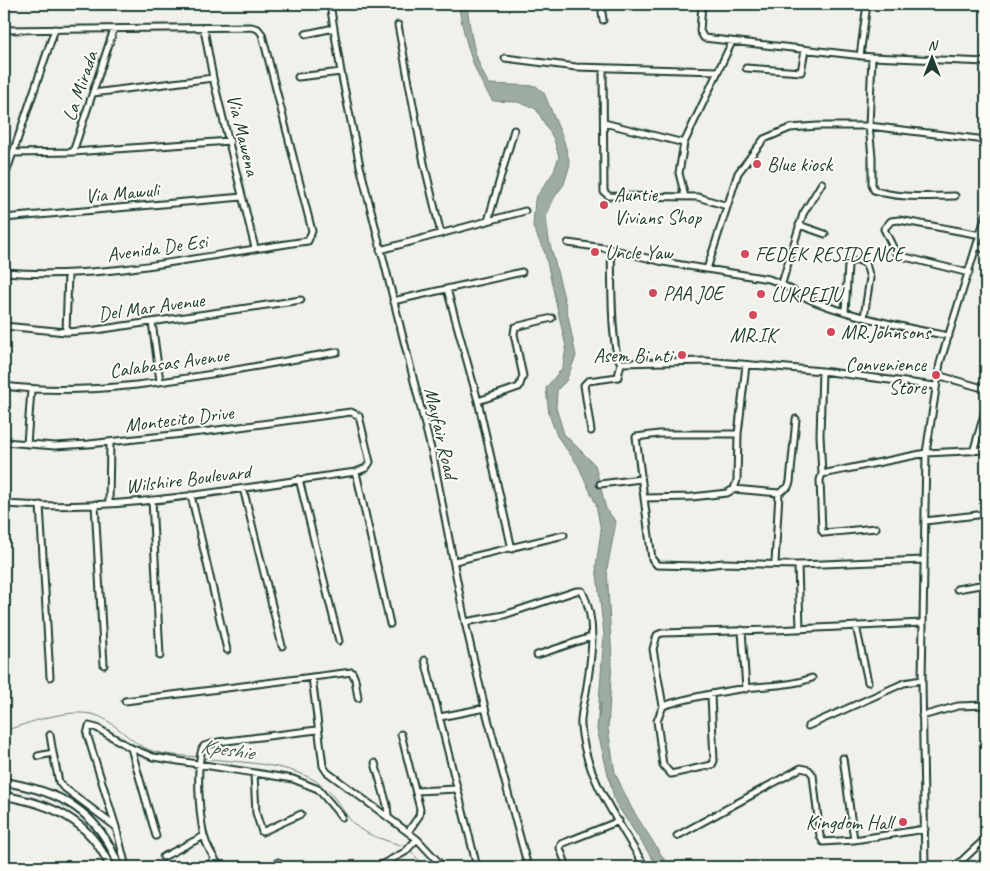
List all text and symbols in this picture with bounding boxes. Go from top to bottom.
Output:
north arrow [908,32,958,82]
text: N [928,37,939,54]
street label: La Mirada [56,47,104,124]
street label: Via Mawena [221,92,266,180]
place label: Blue kiosk [767,152,834,177]
marker: Blue kiosk [751,158,763,170]
street label: Via Mawuli [84,177,162,209]
place label: Auntie Vivians Shop [614,182,702,230]
marker: Auntie Vivians Shop [598,199,610,211]
street label: Avenida De Esi [105,228,211,267]
place label: Uncle Yaw [605,240,674,265]
place label: FEDEK RESIDENCE [755,242,906,267]
marker: Uncle Yaw [589,246,601,258]
marker: FEDEK RESIDENCE [739,248,751,260]
place label: PAA JOE [663,281,725,306]
place label: LUKPEIJU [771,282,845,307]
street label: Del Mar Avenue [96,287,207,327]
marker: PAA JOE [647,287,659,299]
marker: LUKPEIJU [755,288,767,300]
marker: MR.IK [747,309,759,321]
place label: MR.Johnsons [841,320,932,345]
place label: MR.IK [730,323,780,348]
marker: MR.Johnsons [825,326,837,338]
street label: Calabasas Avenue [108,342,232,384]
place label: Asem Bi nti [593,343,674,368]
marker: Asem Bi nti [676,349,688,361]
place label: Convenience Store [846,352,928,400]
marker: Convenience Store [930,369,942,381]
street label: Mayfair Road [418,385,464,484]
street label: Montecito Drive [123,400,236,438]
street label: Wilshire Boulevard [124,459,255,499]
water label: Kpeshie [199,732,258,766]
place label: Kingdom Hall [806,810,897,835]
marker: Kingdom Hall [897,816,909,828]

